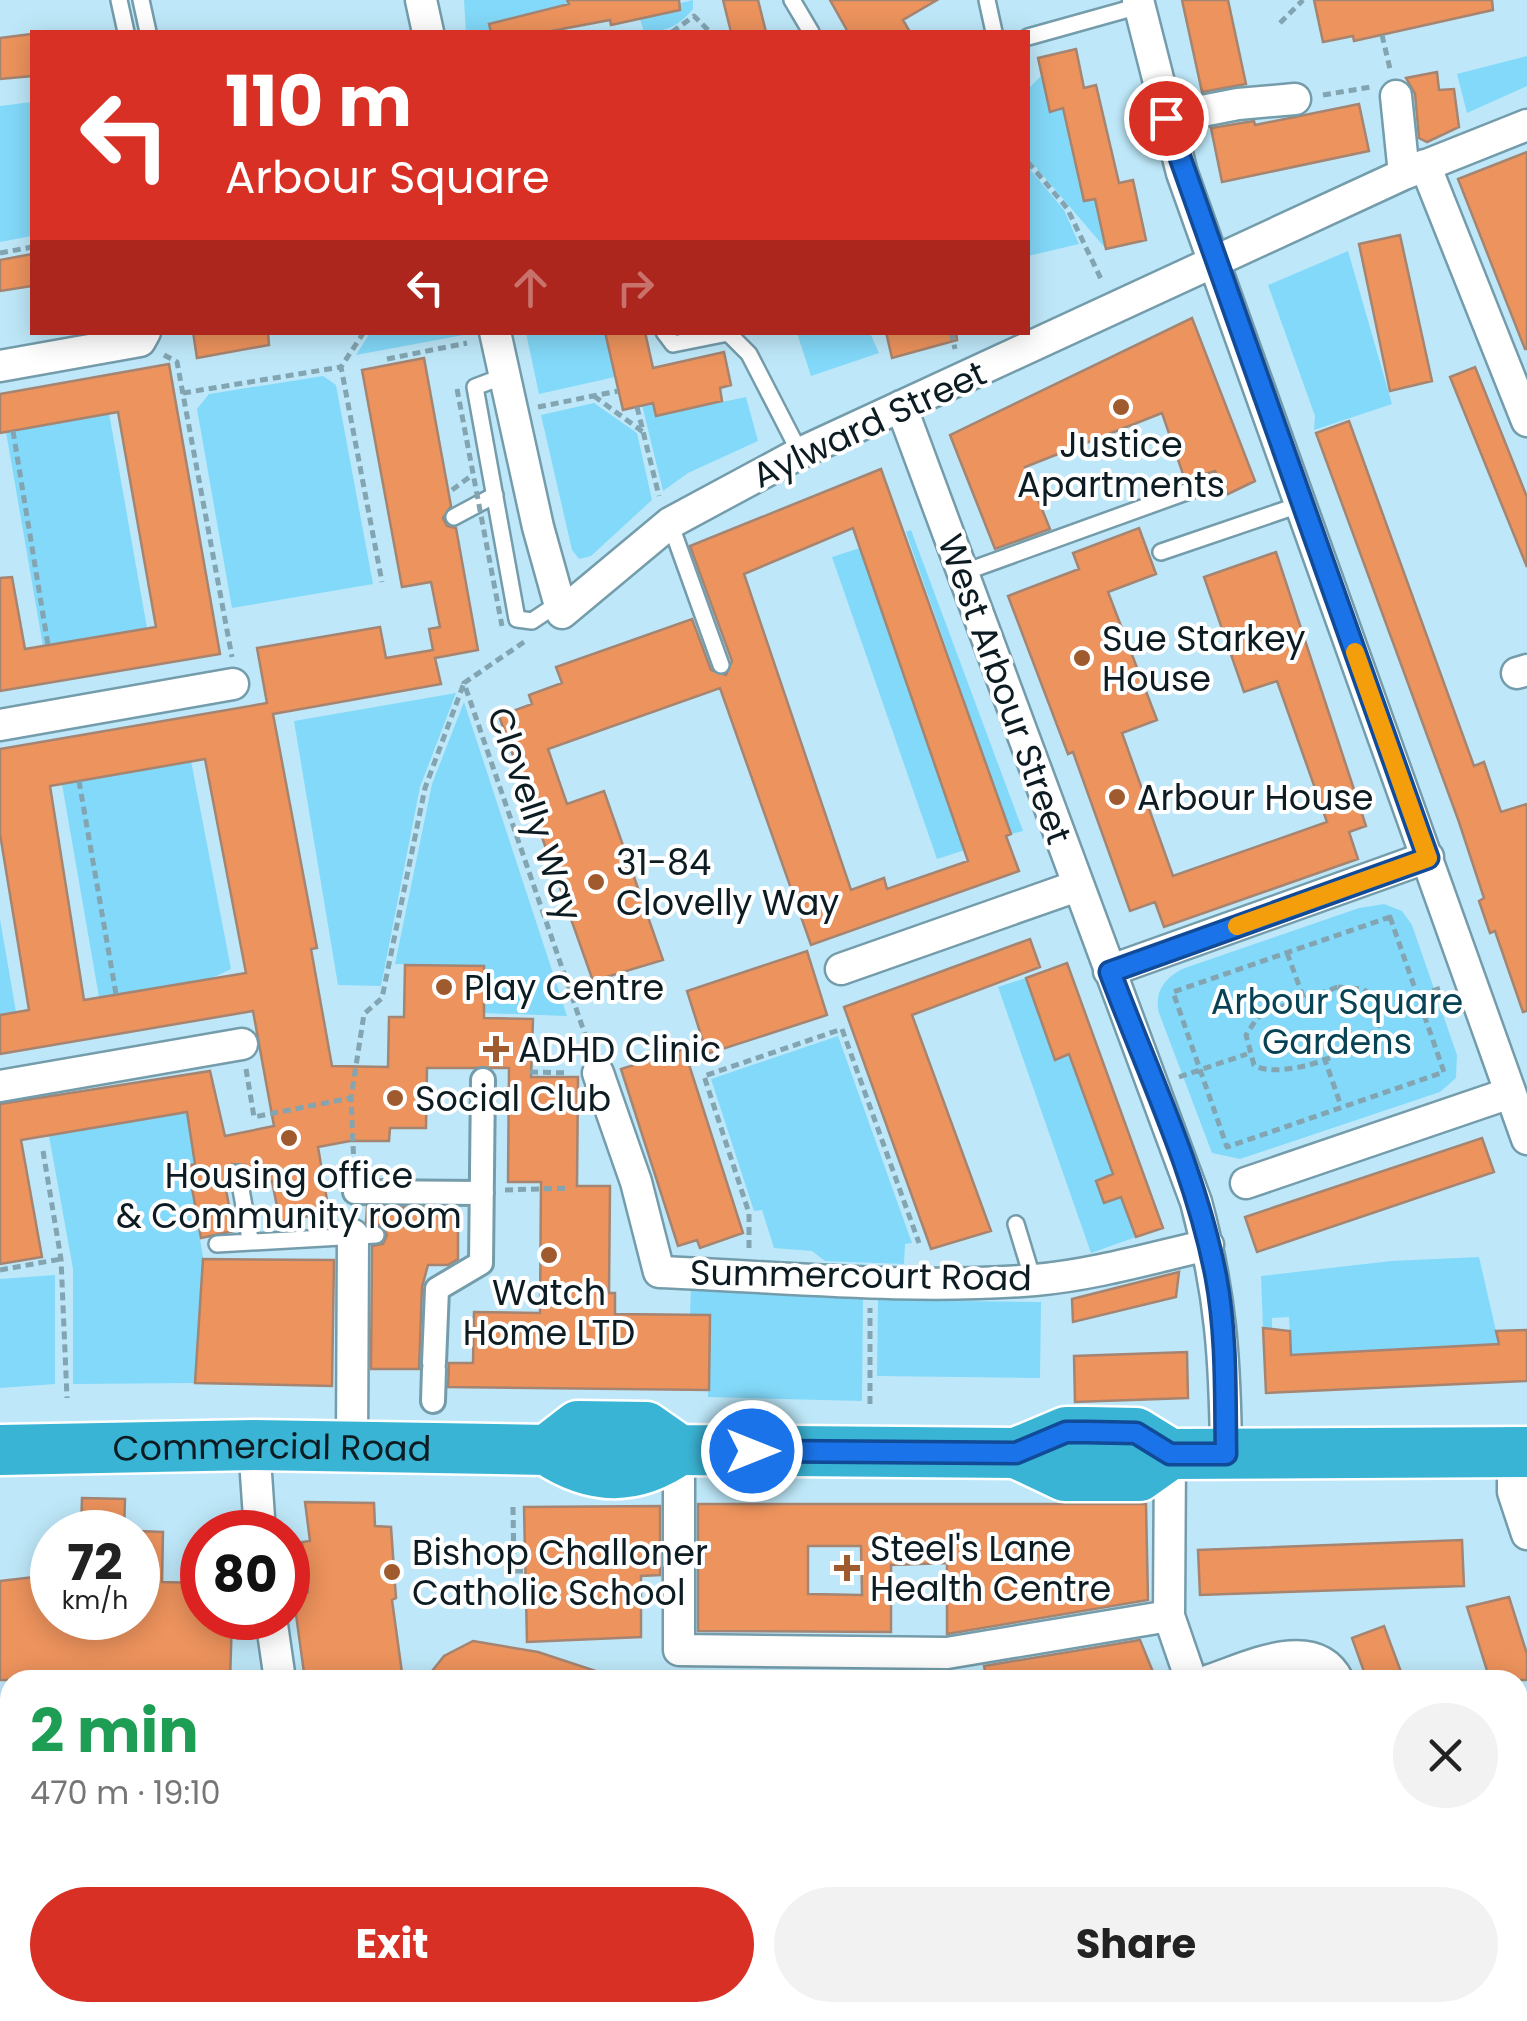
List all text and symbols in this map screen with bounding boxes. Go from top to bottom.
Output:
text: 110 m [225,52,412,151]
icon: left [60,70,190,200]
pin [1124,76,1209,161]
icon: arrive [1139,91,1194,146]
text: Arbour Square [225,146,550,209]
icon: left [398,260,453,315]
icon: ahead [503,260,558,315]
icon: right [608,260,663,315]
street label: Aylward Street [744,348,994,500]
marker: Justice Apartments [1110,396,1132,418]
place label: Justice Apartments [1017,420,1225,509]
street label: West Arbour Street [926,527,1084,851]
place label: Sue Starkey House [1102,614,1306,703]
marker: Sue Starkey House [1071,647,1093,669]
street label: Clovelly Way [476,701,595,928]
place label: Arbour House [1137,773,1374,822]
marker: Arbour House [1106,786,1128,808]
place label: 31-84 Clovelly Way [616,838,839,927]
marker: 31-84 Clovelly Way [585,871,607,893]
place label: Play Centre [464,963,664,1012]
marker: Play Centre [433,976,455,998]
park label: Arbour Square Gardens [1211,977,1463,1066]
place label: ADHD Clinic [518,1025,721,1074]
marker: ADHD Clinic [483,1036,509,1062]
place label: Social Club [415,1074,611,1123]
marker: Social Club [384,1087,406,1109]
marker: Housing office & Community room [278,1127,300,1149]
place label: Housing office & Community room [116,1151,462,1240]
marker: Watch Home LTD [538,1244,560,1266]
street label: Summercourt Road [690,1248,1032,1302]
place label: Watch Home LTD [463,1268,635,1357]
position arrow [700,1399,804,1503]
street label: Commercial Road [112,1420,432,1473]
speed limit sign: 80 [180,1510,310,1640]
place label: Steel's Lane Health Centre [870,1524,1111,1613]
text: 72 [67,1527,123,1598]
place label: Bishop Challoner Catholic School [412,1528,708,1617]
marker: Steel's Lane Health Centre [834,1555,860,1581]
marker: Bishop Challoner Catholic School [381,1561,403,1583]
text: km/h [62,1583,128,1618]
text: 2 min [30,1689,199,1773]
button: close [1393,1703,1498,1808]
text: 470 m · 19:10 [30,1770,221,1815]
button: Exit [30,1887,754,2002]
button: Share [774,1887,1498,2002]

